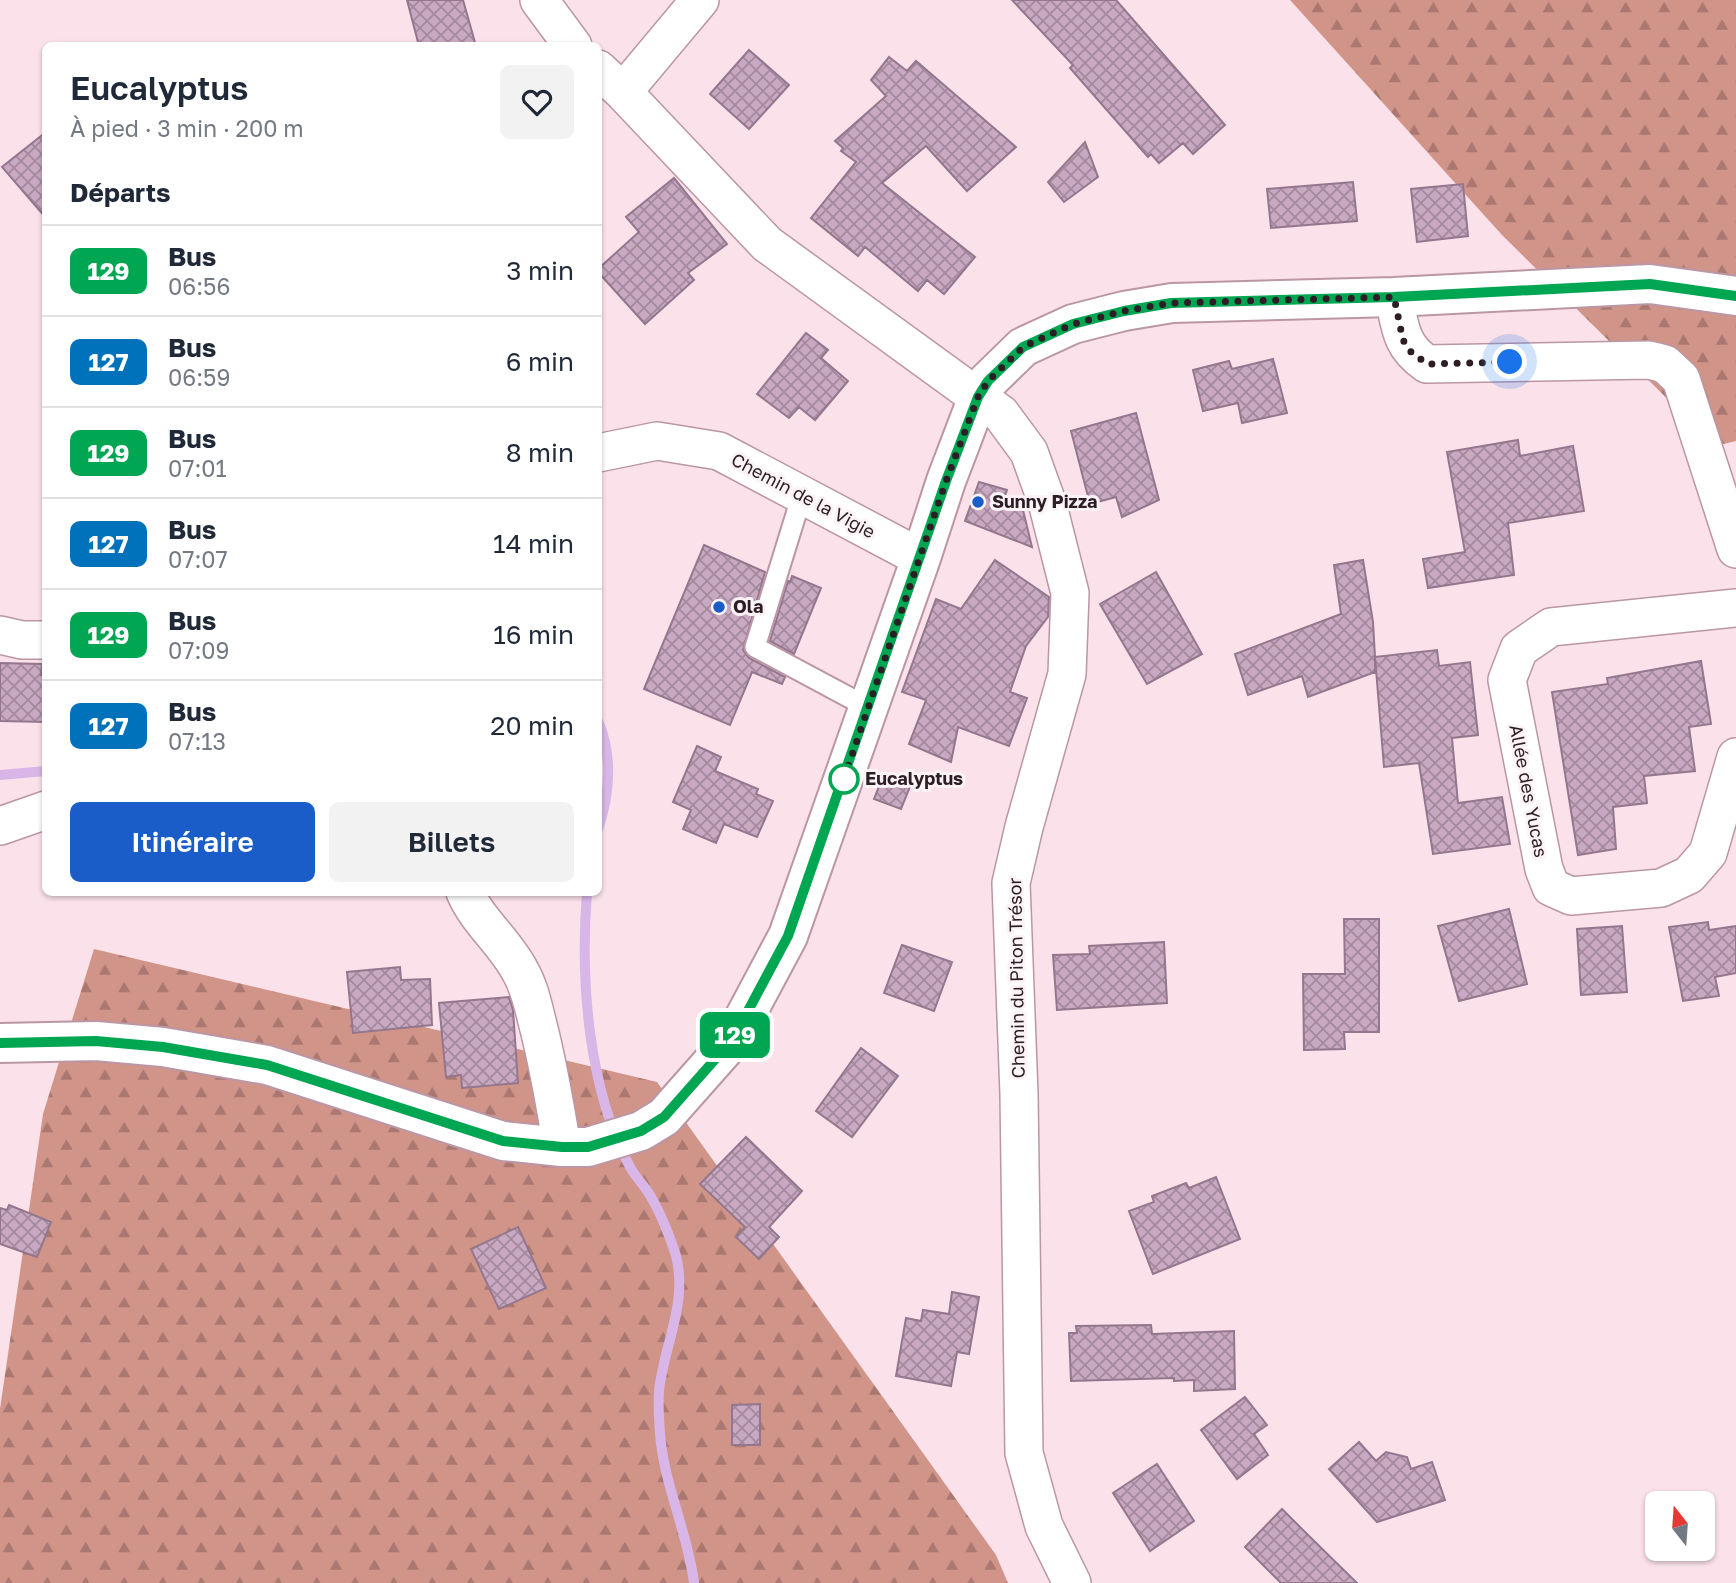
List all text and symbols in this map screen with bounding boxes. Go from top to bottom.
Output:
button: heart [500,65,574,139]
text: Eucalyptus [70,68,248,107]
text: À pied · 3 min · 200 m [70,114,304,142]
text: Départs [70,177,171,208]
text: Bus [168,241,216,272]
text: 3 min [506,255,574,286]
text: 129 [87,256,130,285]
text: 06:56 [168,272,230,300]
text: Bus [168,332,216,363]
your location [1492,344,1527,379]
text: 6 min [506,346,574,377]
text: 127 [88,347,129,376]
text: 06:59 [168,363,230,391]
text: Bus [168,423,216,454]
text: 8 min [506,437,574,468]
text: 129 [87,438,130,467]
street label: Chemin de la Vigie [728,448,879,542]
text: 07:01 [168,454,227,482]
place label: Sunny Pizza [992,490,1098,512]
marker: Sunny Pizza [970,494,986,510]
text: Bus [168,514,216,545]
text: 14 min [493,528,574,559]
text: 127 [88,529,129,558]
text: 07:07 [168,545,228,573]
place label: Ola [733,595,763,617]
marker: Ola [711,599,727,615]
text: Bus [168,605,216,636]
text: 16 min [493,619,574,650]
text: 129 [87,620,130,649]
text: 07:09 [168,636,230,664]
text: Bus [168,696,216,727]
text: 20 min [490,710,574,741]
text: 127 [88,711,129,740]
street label: Allée des Yucas [1505,723,1553,859]
text: 07:13 [168,727,226,755]
marker: Eucalyptus [829,764,859,794]
place label: Eucalyptus [865,767,963,789]
button: Itinéraire [70,802,315,882]
button: Billets [329,802,574,882]
street label: Chemin du Piton Trésor [1003,877,1029,1079]
line badge: 129 [695,1012,775,1058]
text: 129 [714,1020,756,1049]
north arrow [1645,1491,1715,1561]
map controls [1645,1491,1715,1561]

